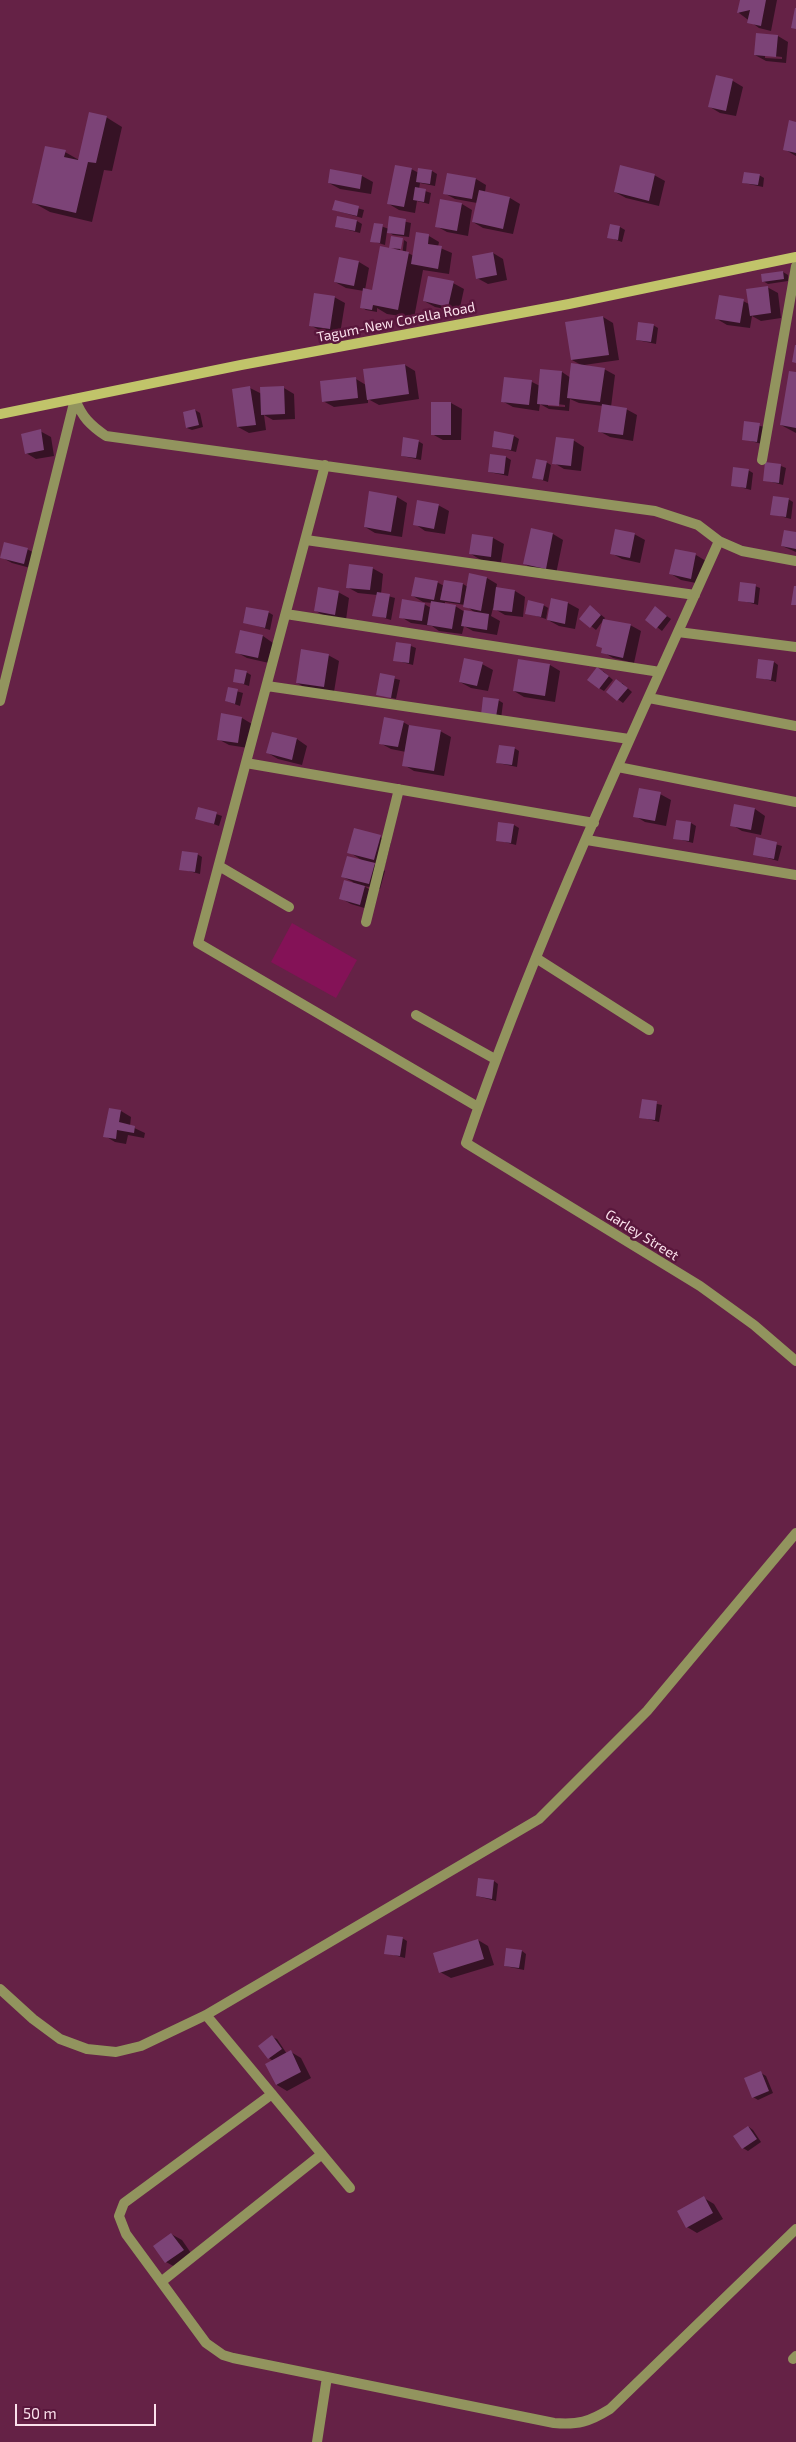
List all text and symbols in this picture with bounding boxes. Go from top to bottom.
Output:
street label: Tagum-New Corella Road [315,298,477,346]
street label: Garley Street [602,1206,682,1264]
scale bar [18,2394,159,2426]
text: 50 m [23,2404,57,2422]

